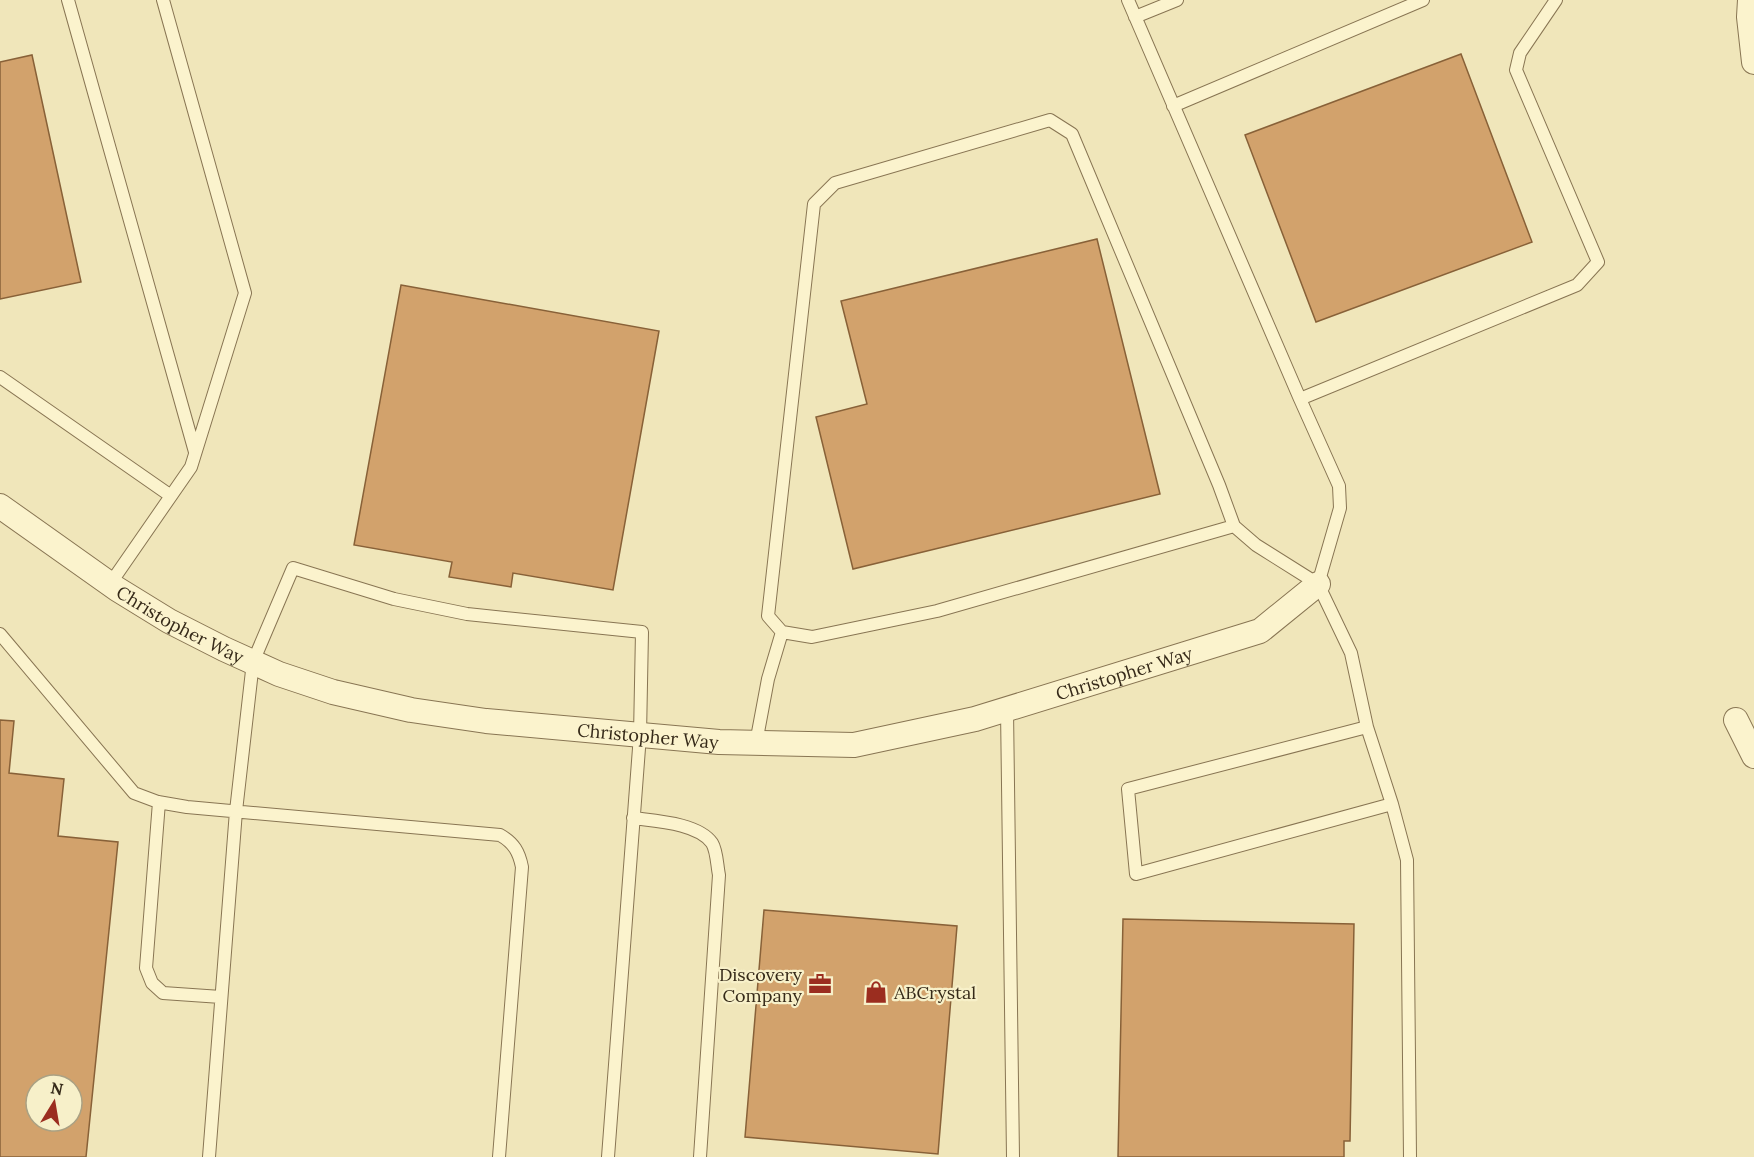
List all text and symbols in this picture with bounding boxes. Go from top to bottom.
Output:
street label: Christopher Way [112,580,248,668]
street label: Christopher Way [1053,641,1196,705]
street label: Christopher Way [576,718,720,753]
place label: Discovery Company [719,963,802,1007]
office icon: Discovery Company [807,971,833,997]
shop icon: ABCrystal [863,979,889,1005]
place label: ABCrystal [893,981,976,1004]
north arrow [24,1073,84,1133]
text: N [49,1077,65,1099]

